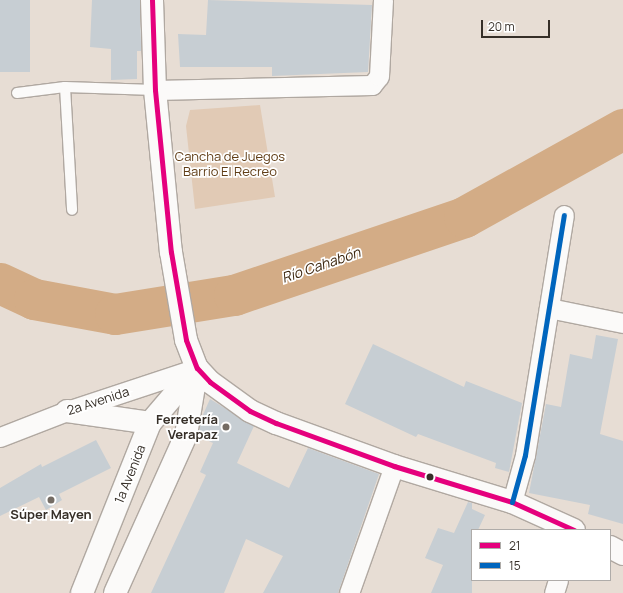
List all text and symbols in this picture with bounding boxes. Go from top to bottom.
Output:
scale bar [483,12,552,38]
text: 20 m [488,18,515,35]
park label: Cancha de Juegos Barrio El Recreo [175,149,285,180]
water label: Río Cahabón [280,244,362,286]
street label: 2a Avenida [65,384,131,418]
place label: Ferretería Verapaz [156,412,218,443]
marker: Ferretería Verapaz [221,422,231,432]
street label: 1a Avenida [111,442,149,506]
unlabelled marker [425,472,435,482]
marker: Súper Mayen [46,495,56,505]
place label: Súper Mayen [10,506,92,522]
legend [471,529,611,581]
text: 21 [509,537,521,554]
text: 15 [509,557,521,574]

